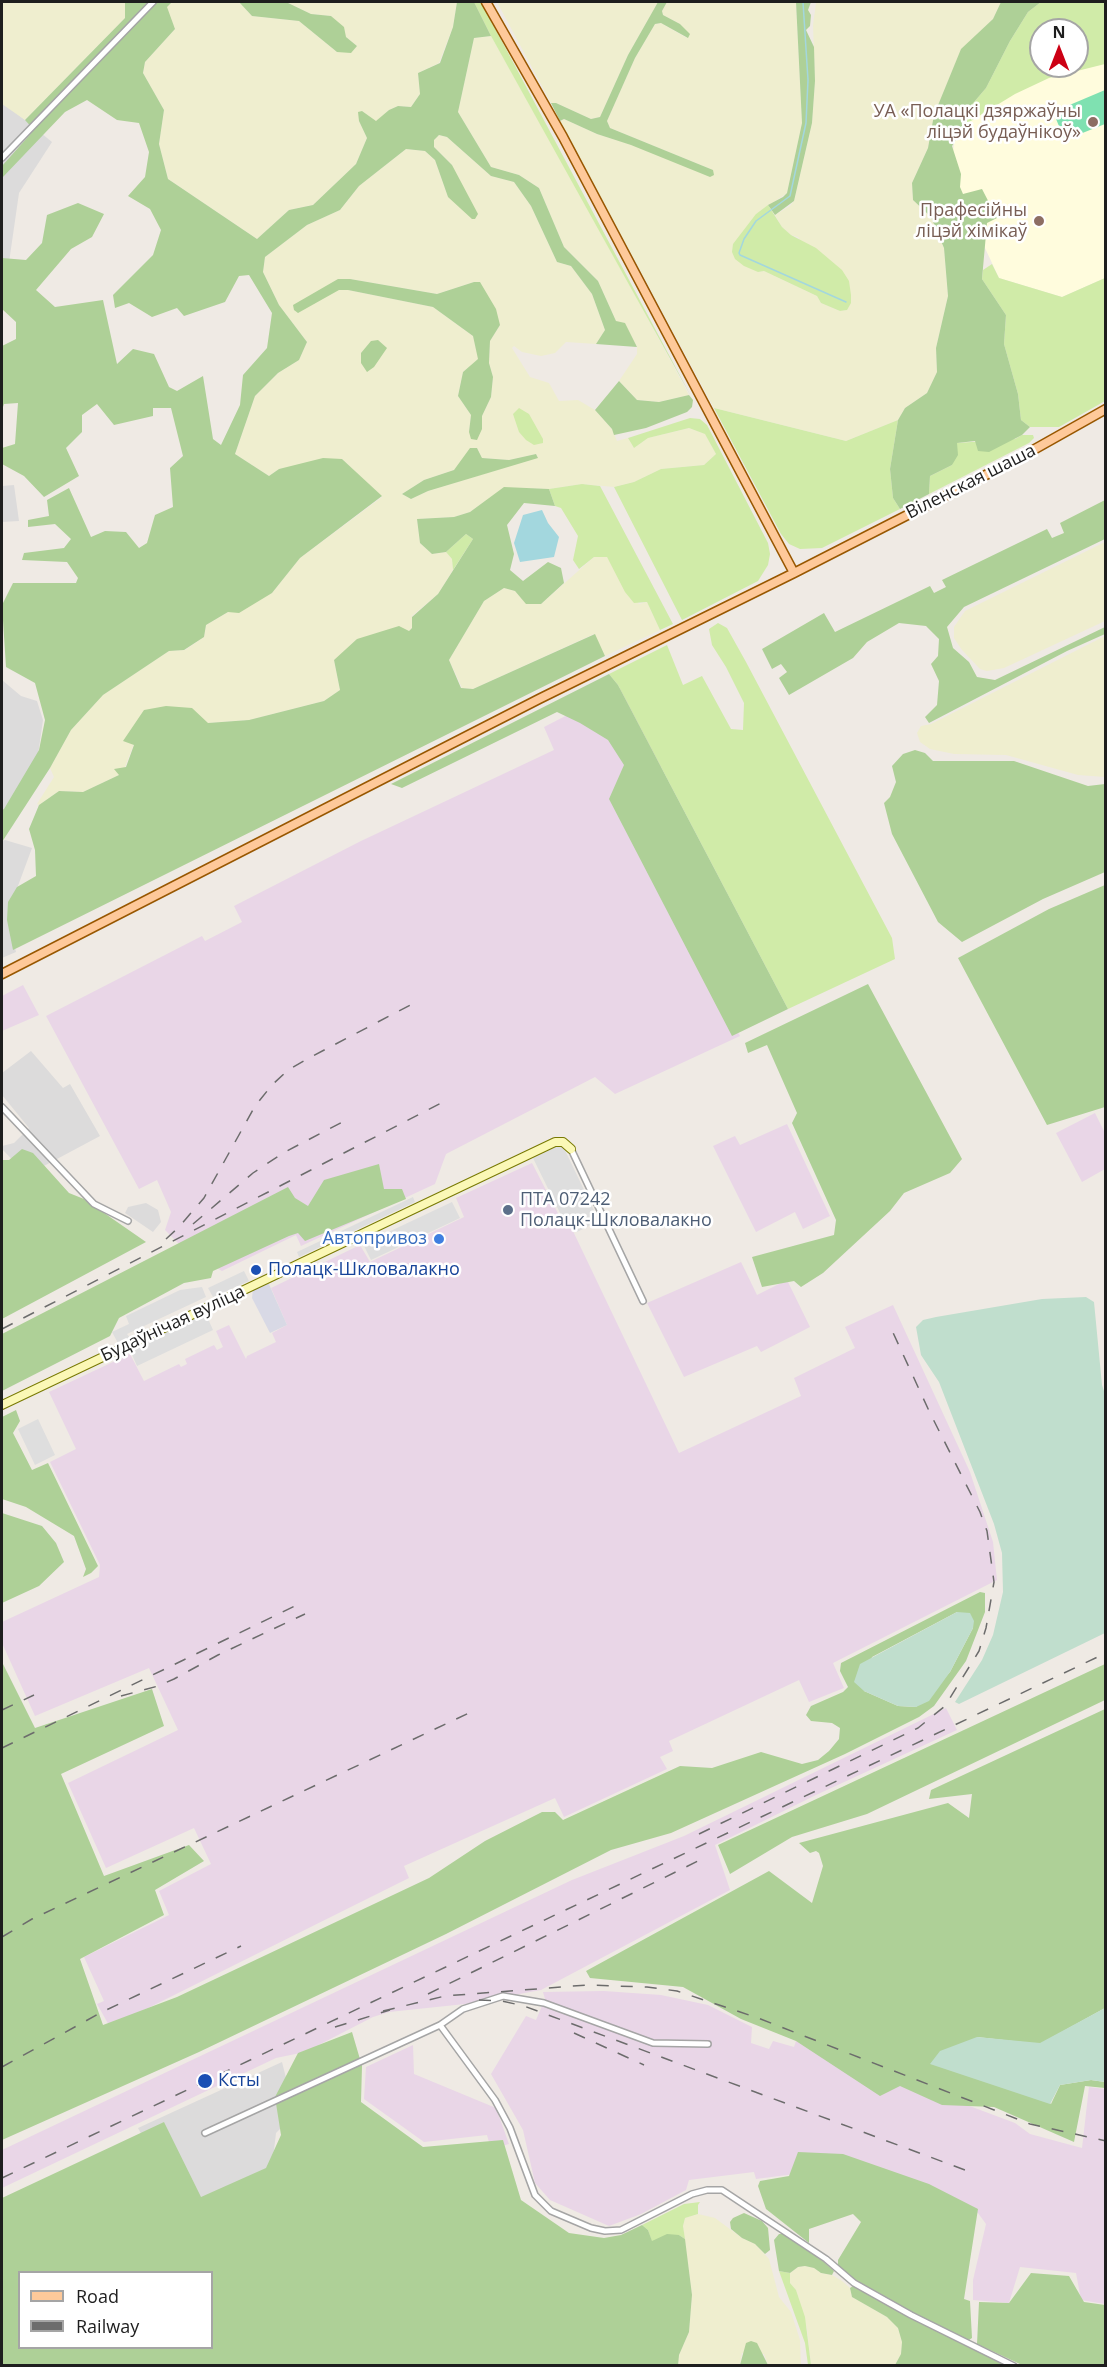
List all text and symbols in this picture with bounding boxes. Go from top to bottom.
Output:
north arrow [1029,18,1089,78]
text: N [1052,21,1066,43]
place label: УА «Полацкі дзяржаўны ліцэй будаўнікоў» [873,101,1081,144]
marker: УА «Полацкі дзяржаўны ліцэй будаўнікоў» [1086,115,1100,129]
place label: Прафесійны ліцэй хімікаў [916,200,1027,242]
marker: Прафесійны ліцэй хімікаў [1032,214,1046,228]
street label: Віленская шаша [903,440,1039,524]
place label: ПТА 07242 Полацк-Шкловалакно [520,1189,712,1232]
marker: ПТА 07242 Полацк-Шкловалакно [501,1203,515,1217]
place label: Автопривоз [322,1228,427,1250]
marker: Автопривоз [432,1232,446,1246]
place label: Полацк-Шкловалакно [268,1259,460,1281]
marker: Полацк-Шкловалакно [249,1263,263,1277]
street label: Будаўнічая вуліца [98,1281,248,1367]
place label: Ксты [218,2070,260,2092]
marker: Ксты [196,2072,214,2090]
legend [18,2271,213,2349]
text: Road [76,2284,119,2308]
text: Railway [76,2314,139,2338]

